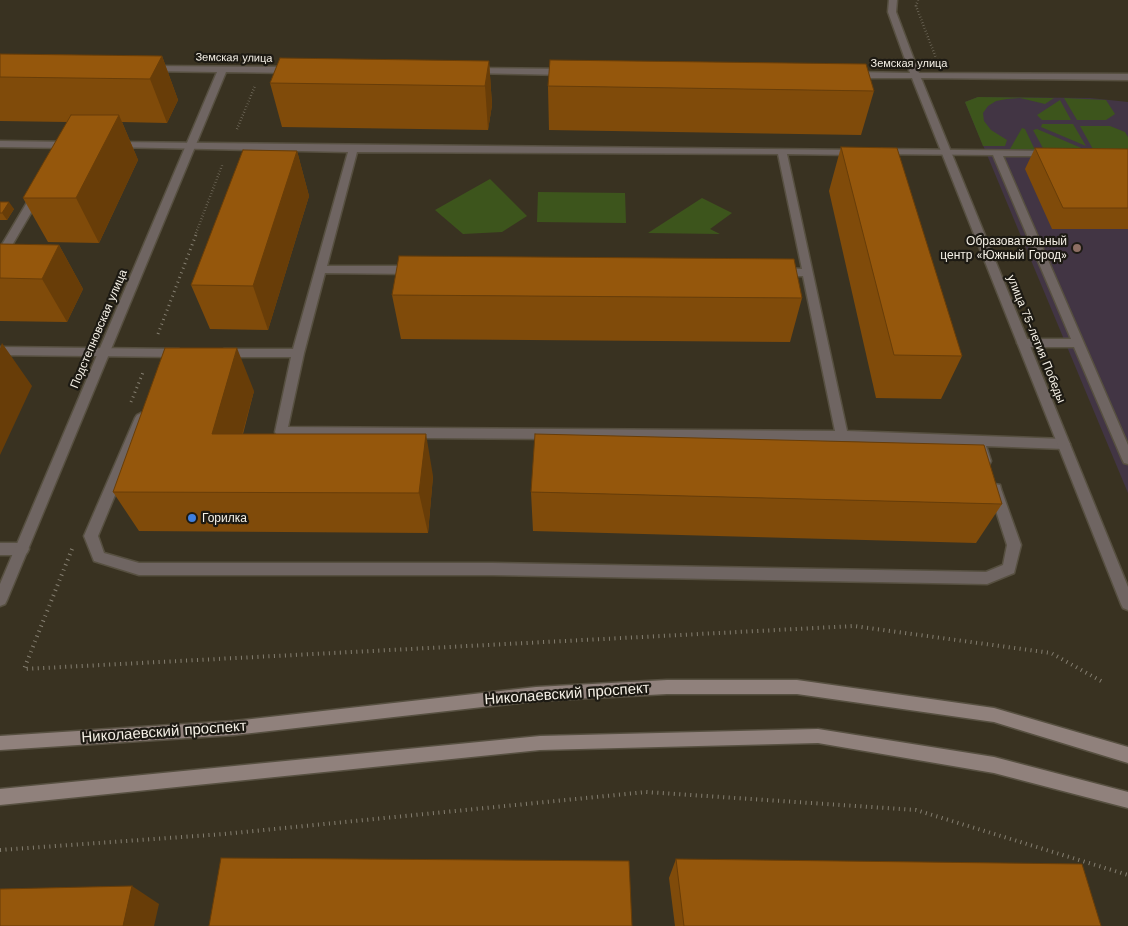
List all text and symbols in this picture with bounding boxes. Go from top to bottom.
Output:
street label: Земская улица [195,51,273,65]
street label: Земская улица [871,57,947,71]
place label: Образовательный центр «Южный Город» [940,234,1067,262]
marker: Образовательный центр «Южный Город» [1071,242,1083,254]
street label: Подстепновская улица [67,267,131,391]
street label: улица 75-летия Победы [1004,273,1068,405]
place label: Горилка [202,511,247,525]
marker: Горилка [186,512,198,524]
street label: Николаевский проспект [484,679,650,709]
street label: Николаевский проспект [81,717,247,747]

